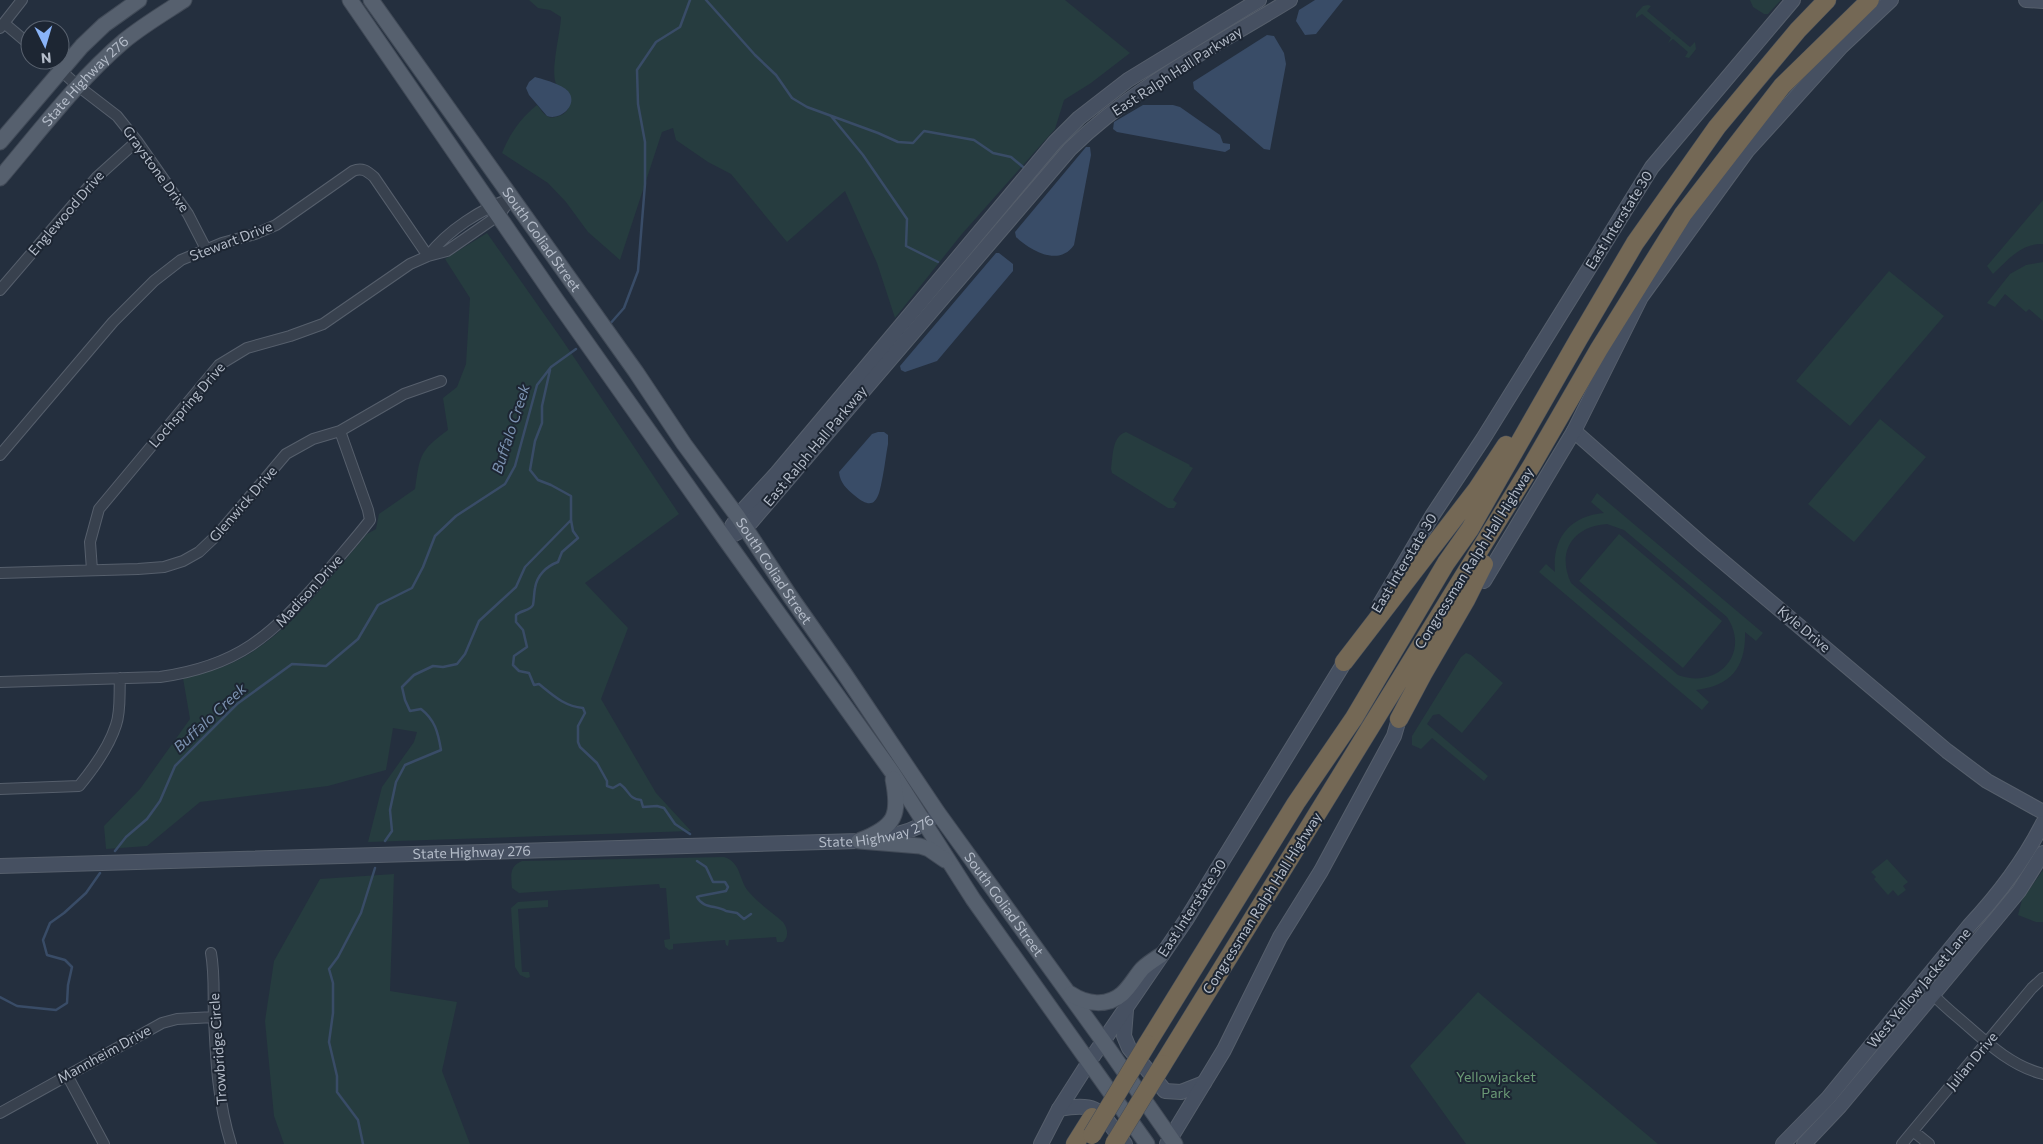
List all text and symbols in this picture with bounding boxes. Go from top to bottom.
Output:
north arrow [20,20,70,70]
street label: East Ralph Hall Parkway [1108,22,1245,119]
street label: State Highway 276 [38,32,132,129]
text: N [40,50,52,67]
street label: Graystone Drive [119,122,193,215]
street label: Englewood Drive [24,167,107,259]
street label: East Interstate 30 [1581,167,1656,272]
street label: South Goliad Street [499,184,585,295]
street label: Stewart Drive [187,217,275,264]
street label: Lochspring Drive [145,359,228,451]
water label: Buffalo Creek [487,381,533,476]
street label: East Ralph Hall Parkway [759,382,870,509]
street label: Glenwick Drive [205,462,280,545]
street label: Congressman Ralph Hall Highway [1410,464,1537,652]
street label: East Interstate 30 [1367,510,1440,616]
street label: South Goliad Street [733,514,816,627]
street label: Madison Drive [272,551,346,630]
street label: Kyle Drive [1774,602,1834,656]
water label: Buffalo Creek [169,678,250,756]
street label: Congressman Ralph Hall Highway [1198,809,1325,997]
street label: State Highway 276 [818,811,937,850]
street label: State Highway 276 [412,842,531,862]
street label: South Goliad Street [961,849,1048,960]
street label: East Interstate 30 [1154,856,1229,960]
street label: West Yellow Jacket Lane [1863,924,1974,1051]
street label: Trowbridge Circle [205,993,230,1105]
street label: Mannheim Drive [54,1021,154,1086]
street label: Julian Drive [1942,1028,2001,1093]
park label: Yellowjacket Park [1456,1068,1536,1101]

